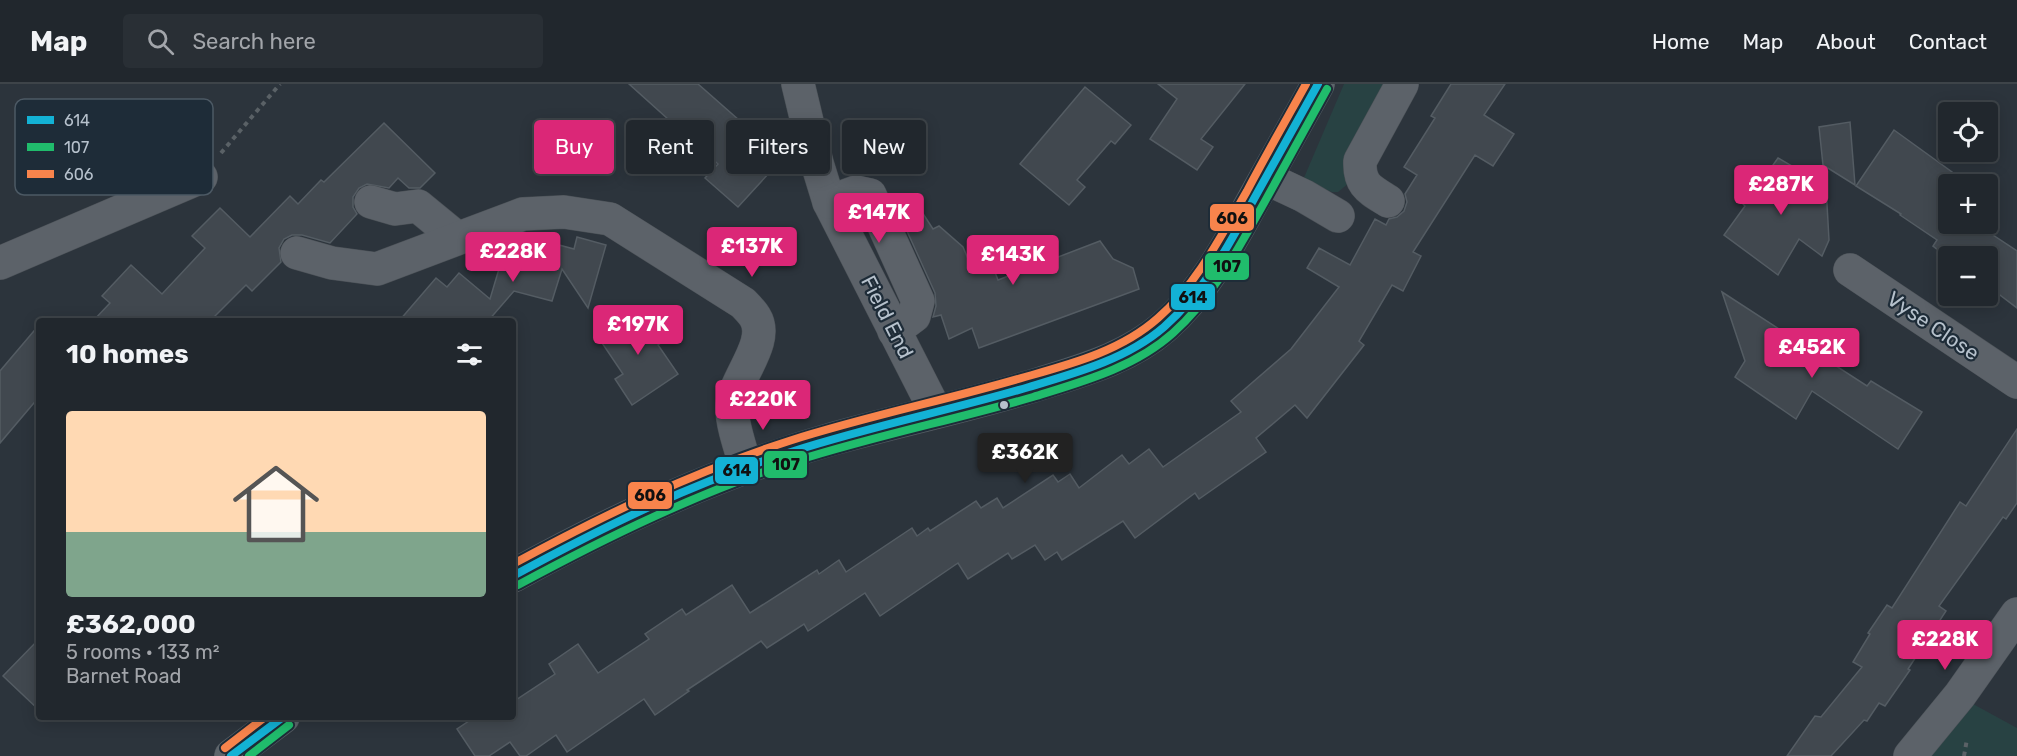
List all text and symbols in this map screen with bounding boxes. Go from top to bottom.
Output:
search box [123,14,543,68]
text: Map [30,25,87,58]
icon: search [144,25,177,58]
text: Search here [192,28,316,55]
text: Home [1652,29,1709,54]
text: Map [1742,29,1783,54]
text: About [1816,29,1876,54]
text: Contact [1909,29,1987,54]
legend [15,99,213,195]
map controls [1938,102,1998,306]
button: locate [1938,102,1998,162]
text: 614 [64,111,90,130]
chip: Buy [534,120,614,174]
chip: Rent [626,120,714,174]
chip: Filters [726,120,830,174]
chip: New [842,120,926,174]
text: 107 [64,138,89,157]
text: 606 [64,165,94,184]
pin: £287K [1739,165,1823,216]
text: £287K [1748,172,1814,196]
button: + [1938,174,1998,234]
pin: £147K [837,193,921,244]
text: £147K [848,200,910,224]
line badge: 606 [1209,203,1255,232]
text: 606 [1216,209,1248,228]
pin: £137K [710,227,794,278]
pin: £228K [471,232,555,283]
text: £137K [721,234,783,258]
pin: £143K [971,235,1055,286]
text: £228K [479,239,547,263]
text: £143K [981,242,1045,266]
button: − [1938,246,1998,306]
line badge: 107 [1204,252,1250,281]
text: 107 [1213,257,1241,276]
street label: Field End [856,271,919,362]
line badge: 614 [1170,283,1216,311]
street label: Vyse Close [1882,286,1984,366]
text: 614 [1179,288,1208,307]
pin: £197K [596,305,680,356]
text: £197K [607,312,669,336]
pin: £452K [1770,328,1854,379]
text: £452K [1778,335,1846,359]
icon: filters [453,338,486,371]
text: 10 homes [66,339,189,370]
pin: £220K [721,380,805,431]
text: £220K [729,387,797,411]
unlabelled marker [998,399,1010,411]
pin: £362K [983,433,1067,484]
text: £362K [992,440,1058,464]
icon: home [222,450,330,558]
line badge: 107 [763,450,808,479]
text: 107 [772,455,800,474]
line badge: 614 [714,456,759,485]
text: 614 [723,461,752,480]
line badge: 606 [627,481,673,510]
text: 606 [634,486,666,505]
text: £362,000 [66,609,196,640]
pin: £228K [1903,620,1987,671]
text: £228K [1911,627,1979,651]
text: 5 rooms · 133 m² [66,640,220,664]
text: Barnet Road [66,664,181,688]

